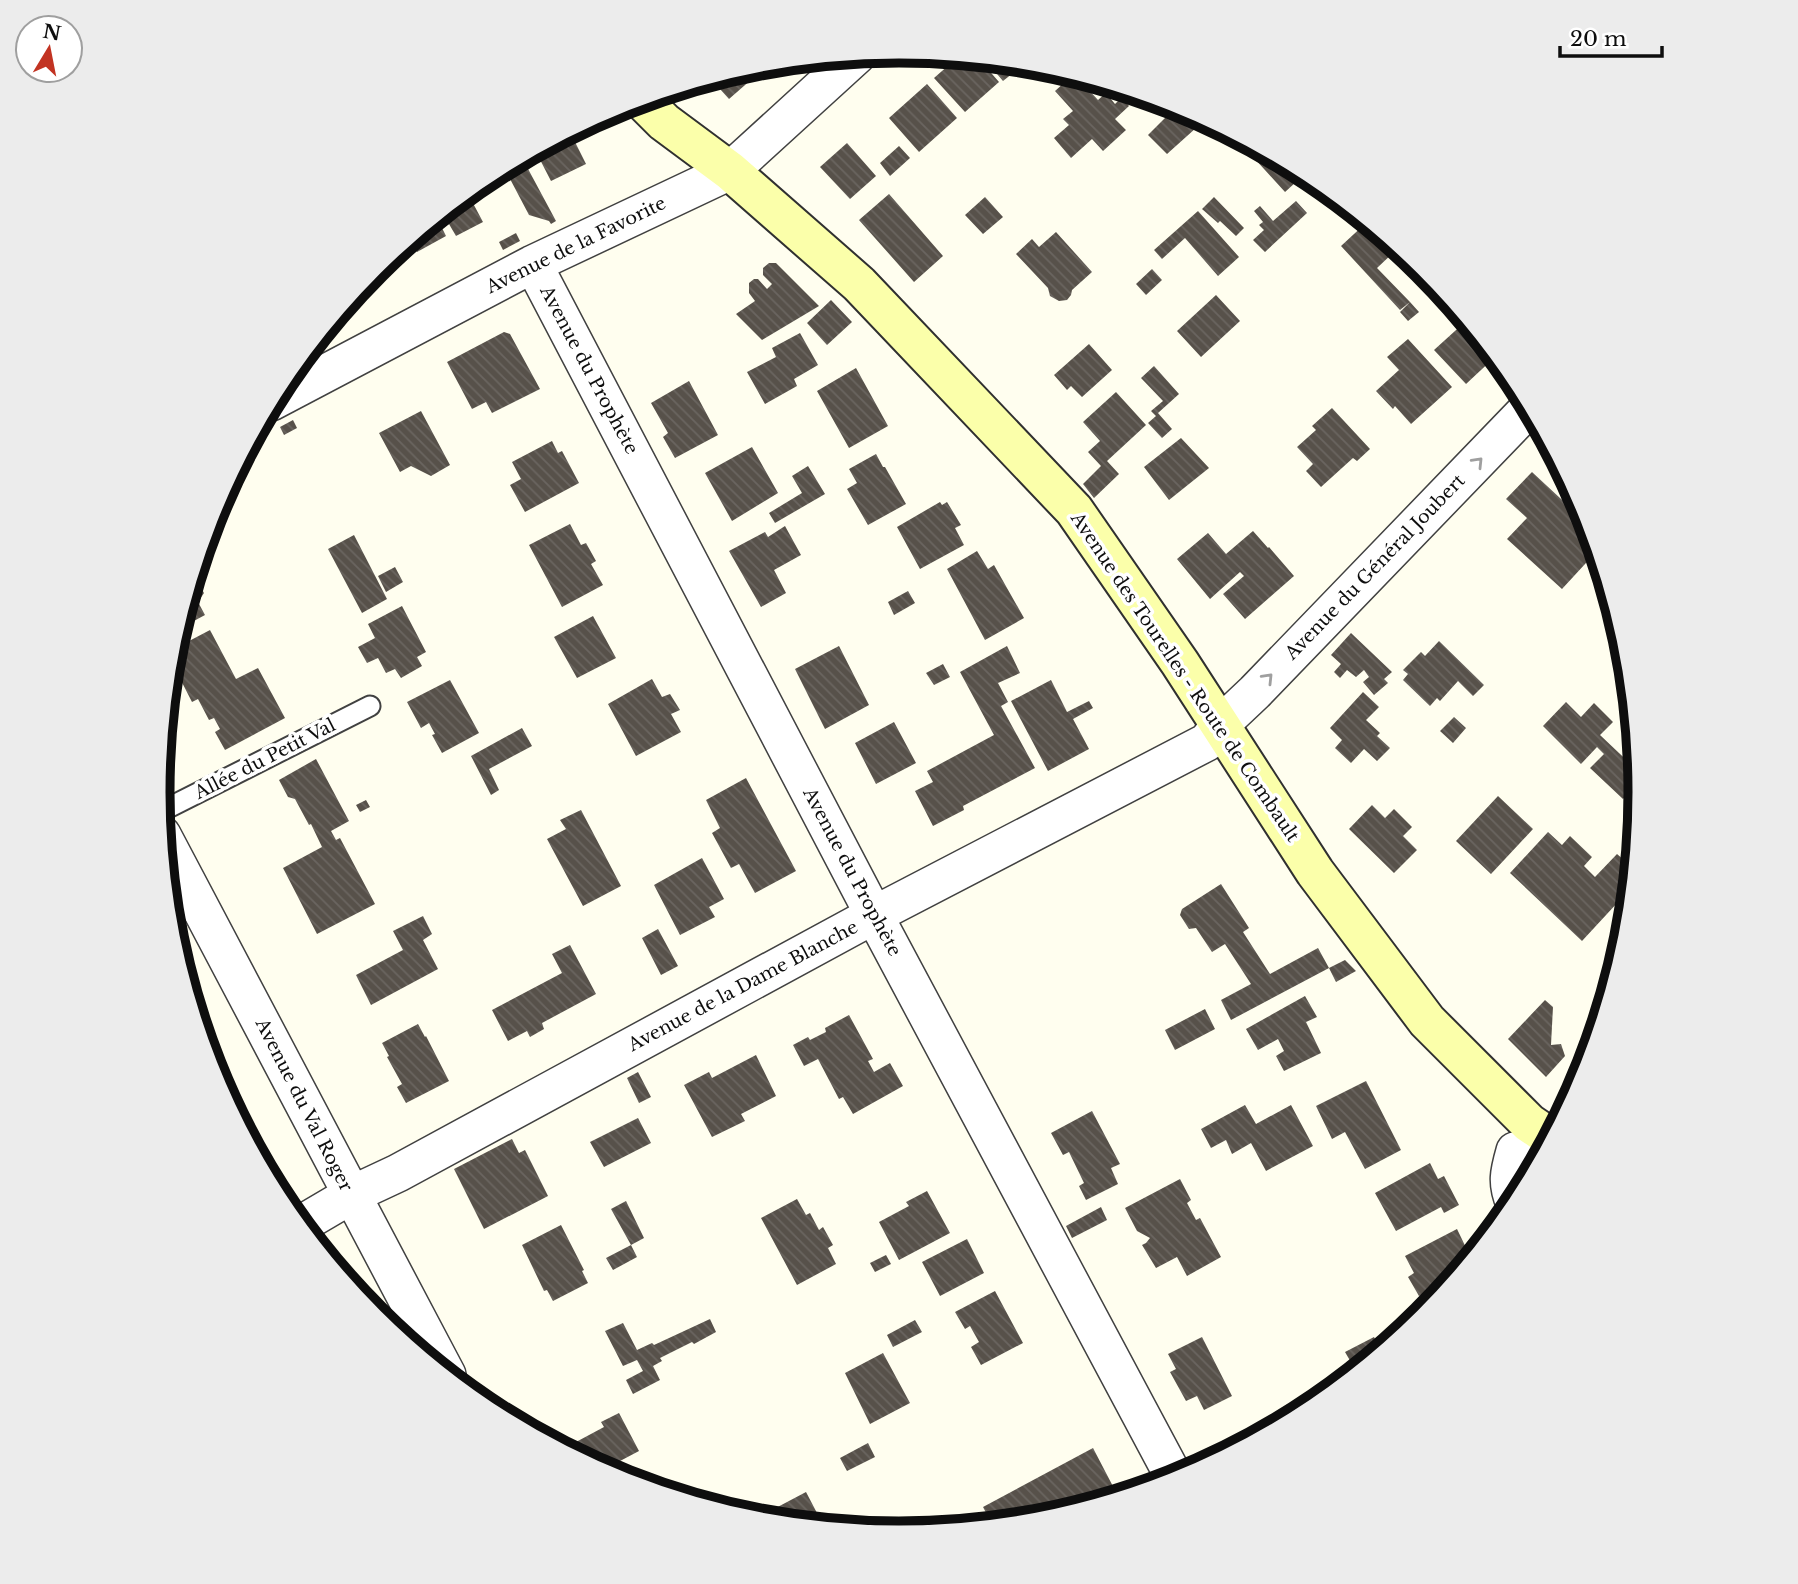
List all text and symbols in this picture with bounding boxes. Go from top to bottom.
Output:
north arrow [14,14,84,84]
scale bar [1560,14,1661,58]
text: N [41,20,63,46]
text: 20 m [1570,26,1627,52]
street label: Avenue de la Favorite [482,192,670,299]
street label: Avenue du Prophète [535,281,643,458]
one-way arrow [1469,457,1482,470]
street label: Avenue du Général Joubert [1280,470,1470,665]
street label: Avenue des Tourelles - Route de Combault [1066,507,1304,846]
one-way arrow [1260,673,1273,686]
street label: Allée du Petit Val [190,714,339,805]
street label: Avenue du Prophète [798,783,906,960]
street label: Avenue de la Dame Blanche [623,916,862,1057]
street label: Avenue du Val Roger [250,1014,357,1195]

